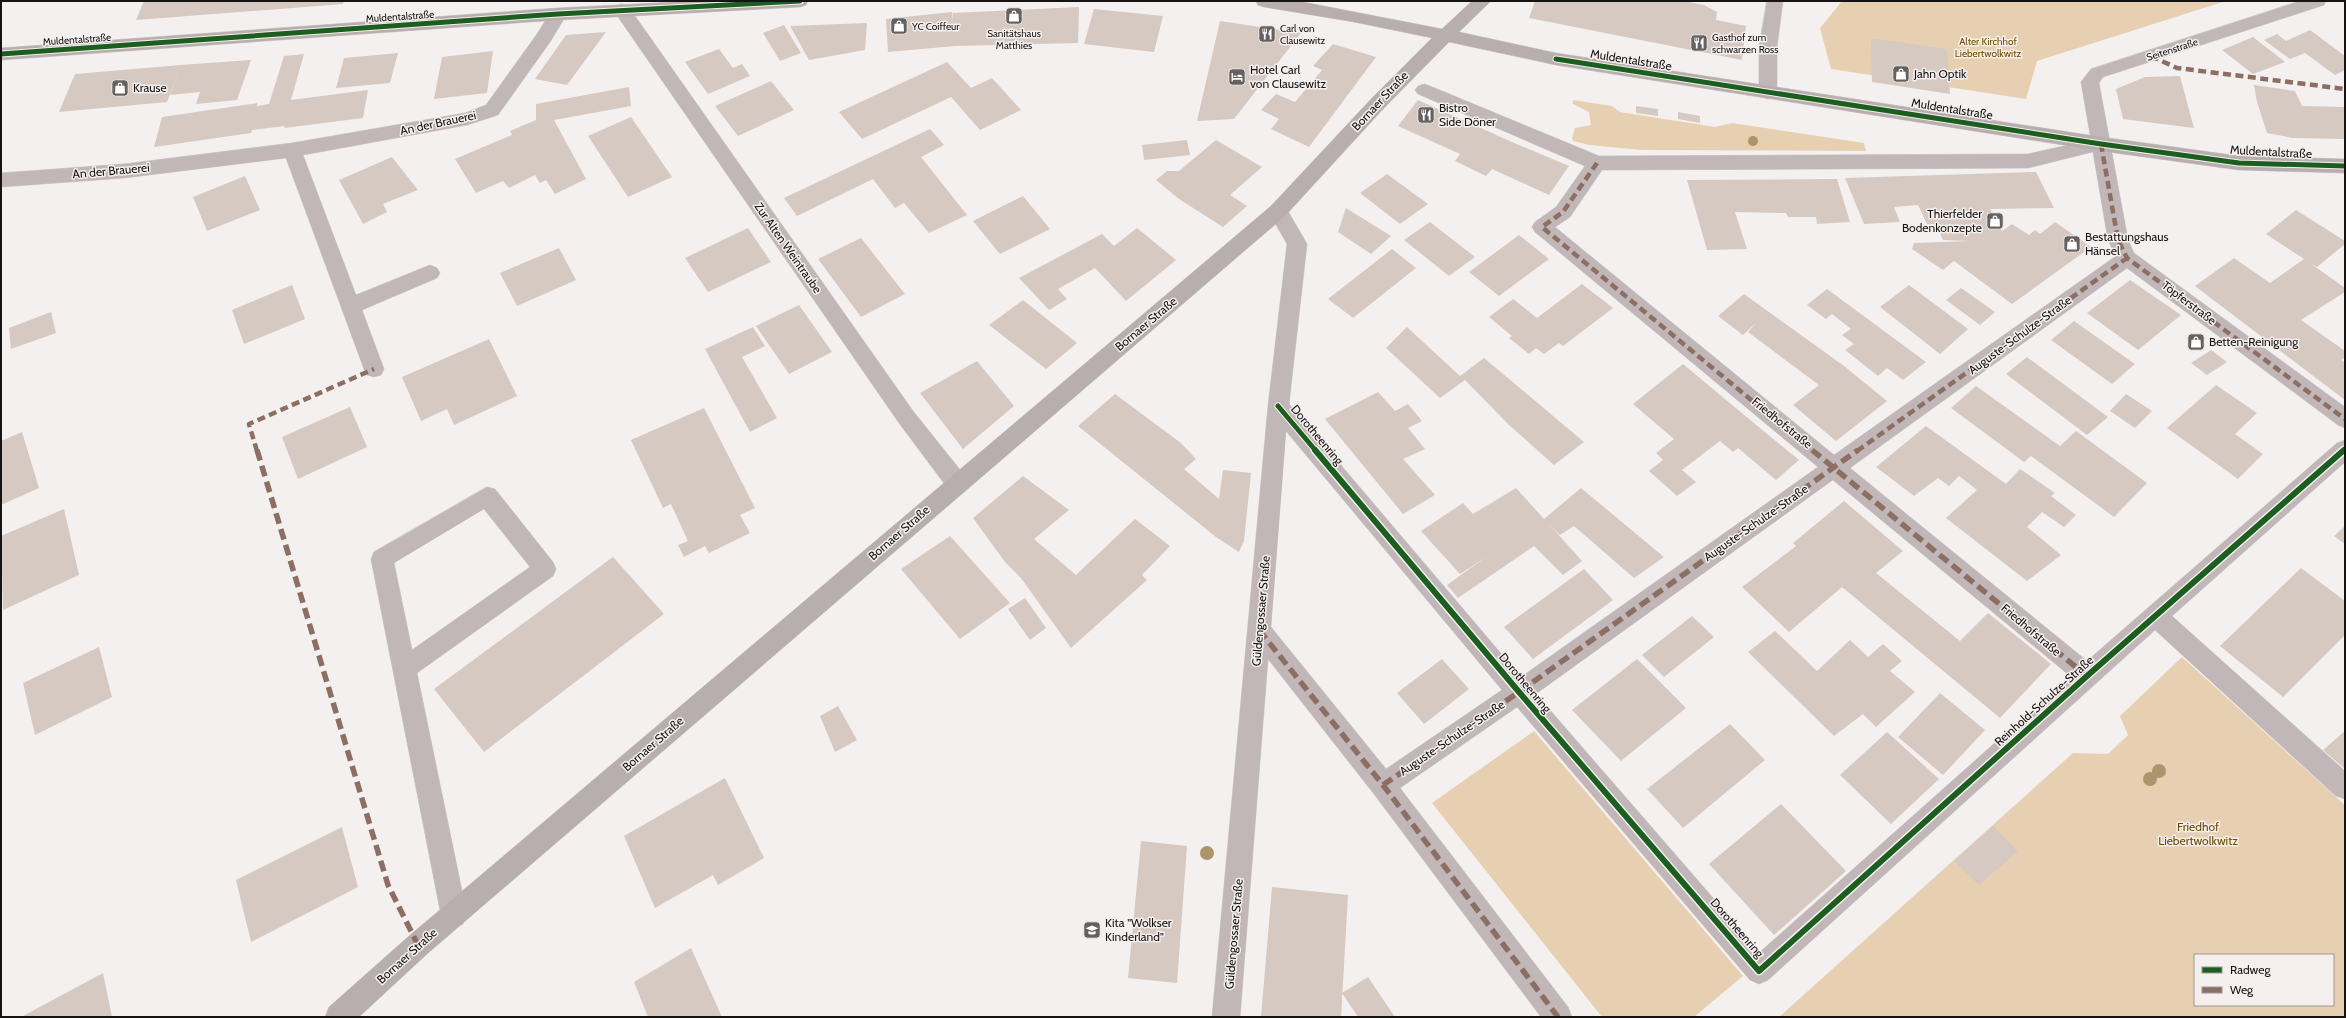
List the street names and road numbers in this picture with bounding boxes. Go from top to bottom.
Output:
street label: Muldentalstraße [365,8,435,25]
street label: Muldentalstraße [42,31,112,48]
street label: Seitenstraße [2145,35,2200,64]
street label: Muldentalstraße [1589,46,1673,73]
street label: Bornaer Straße [1348,68,1411,134]
street label: Muldentalstraße [1910,95,1994,122]
street label: An der Brauerei [398,107,477,138]
street label: Muldentalstraße [2230,142,2312,161]
street label: An der Brauerei [72,160,150,181]
street label: Zur Alten Weintraube [751,199,825,296]
street label: Töpferstraße [2159,277,2219,328]
street label: Auguste-Schulze-Straße [1965,292,2074,377]
street label: Bornaer Straße [1112,293,1180,354]
street label: Friedhofstraße [1749,394,1816,452]
street label: Dorotheenring [1288,402,1348,469]
street label: Auguste-Schulze-Straße [1701,481,1811,564]
street label: Bornaer Straße [865,502,932,563]
street label: Güldengossaer Straße [1248,555,1273,667]
street label: Friedhofstraße [1998,600,2064,659]
street label: Dorotheenring [1496,650,1556,717]
street label: Reinhold-Schulze-Straße [1991,652,2096,749]
street label: Auguste-Schulze-Straße [1396,697,1507,778]
street label: Bornaer Straße [619,713,686,774]
street label: Güldengossaer Straße [1221,878,1246,990]
street label: Dorotheenring [1707,895,1768,961]
street label: Bornaer Straße [373,925,440,987]

